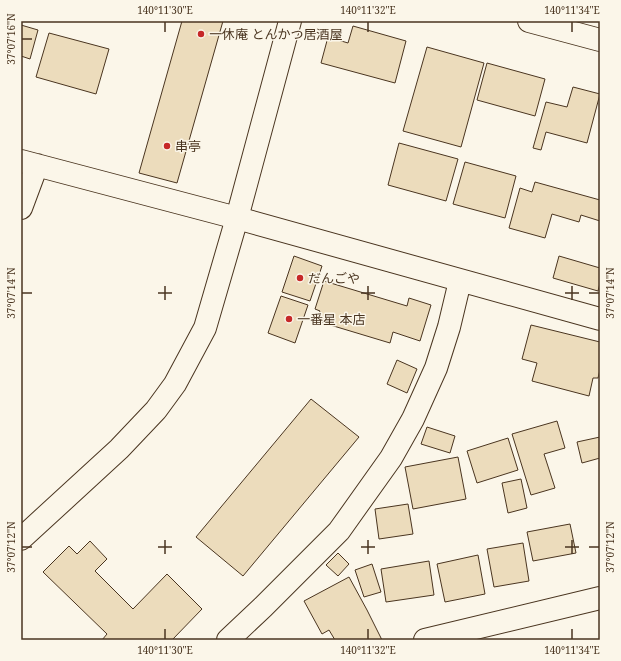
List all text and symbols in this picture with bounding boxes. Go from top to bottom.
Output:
text: 140°11'30"E [137,3,193,17]
text: 140°11'32"E [340,3,396,17]
text: 140°11'34"E [544,3,600,17]
text: 37°07'16"N [4,13,18,65]
place label: 一休庵 とんかつ居酒屋 [209,25,342,43]
marker: 一休庵 とんかつ居酒屋 [196,29,206,39]
place label: 串亭 [175,137,201,155]
marker: 串亭 [162,141,172,151]
text: 37°07'14"N [4,267,18,319]
text: 37°07'14"N [603,267,617,319]
place label: だんごや [308,269,360,287]
marker: だんごや [295,273,305,283]
place label: 一番星 本店 [297,310,365,328]
marker: 一番星 本店 [284,314,294,324]
text: 37°07'12"N [4,521,18,573]
text: 37°07'12"N [603,521,617,573]
text: 140°11'30"E [137,643,193,657]
text: 140°11'32"E [340,643,396,657]
text: 140°11'34"E [544,643,600,657]

